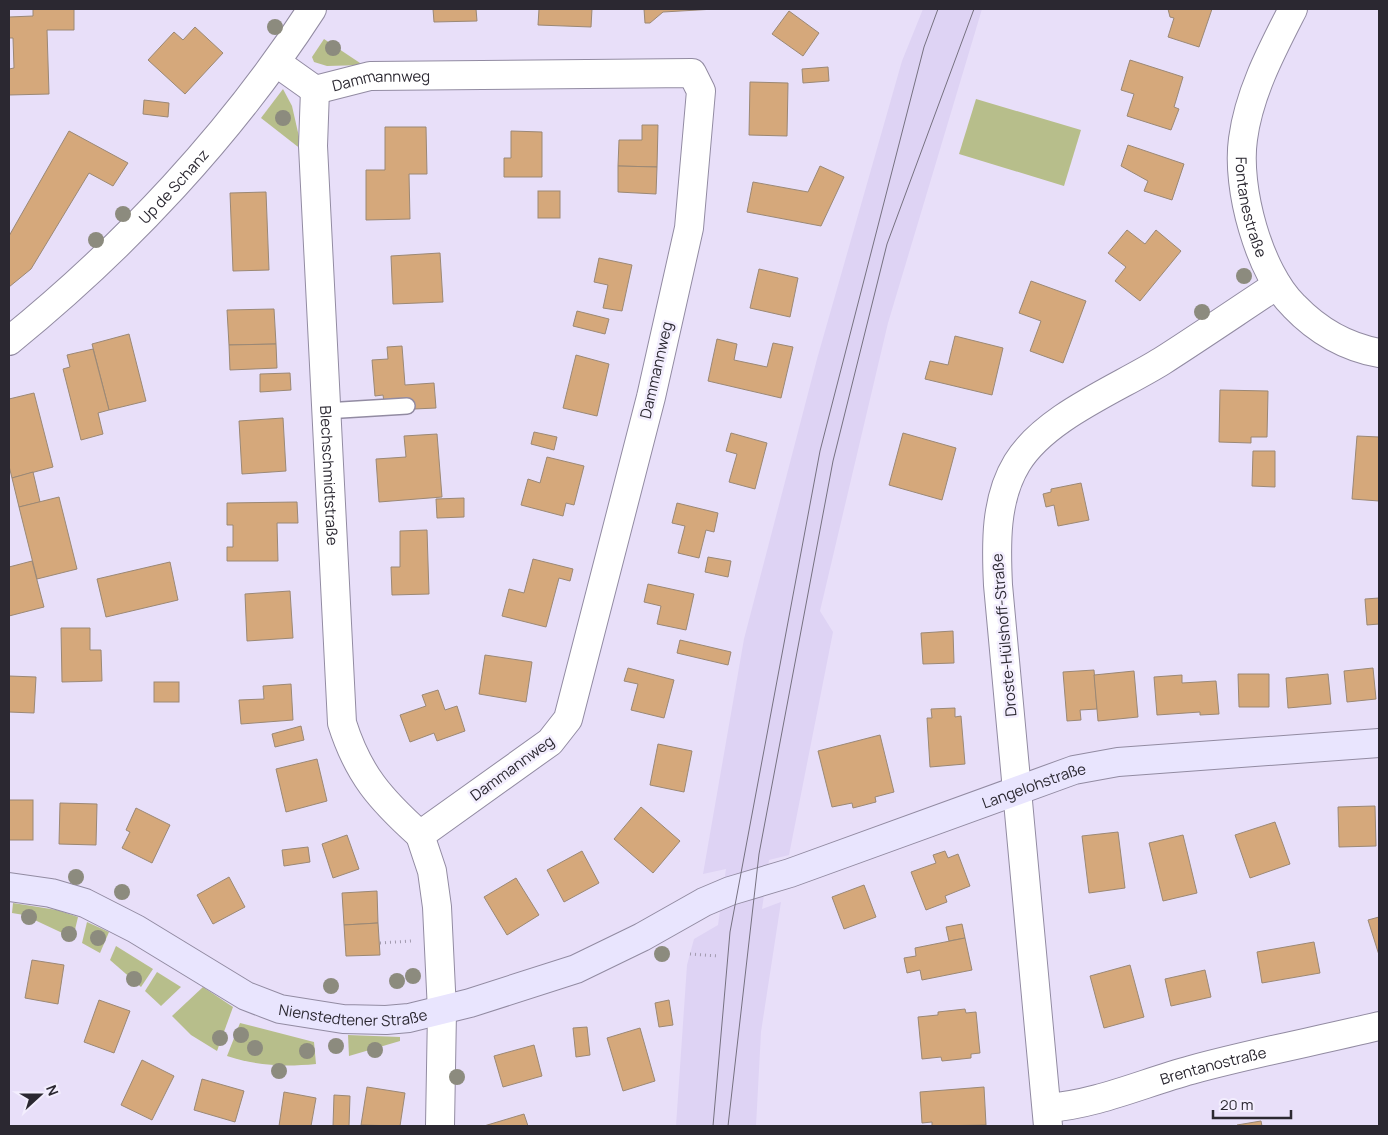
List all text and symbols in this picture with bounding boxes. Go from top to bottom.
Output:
street label: Dammannweg [330,65,430,96]
street label: Up de Schanz [134,144,213,228]
street label: Fontanestraße [1231,157,1273,260]
street label: Dammannweg [635,319,677,421]
street label: Blechschmidtstraße [316,405,344,546]
street label: Droste-Hülshoff-Straße [986,552,1022,718]
street label: Dammannweg [466,730,558,806]
street label: Langelohstraße [979,758,1088,813]
street label: Nienstedtener Straße [277,998,430,1031]
street label: Brentanostraße [1157,1041,1269,1089]
north arrow [15,1070,65,1120]
text: N [42,1082,63,1098]
scale bar [1213,1088,1290,1120]
text: 20 m [1220,1094,1253,1115]

